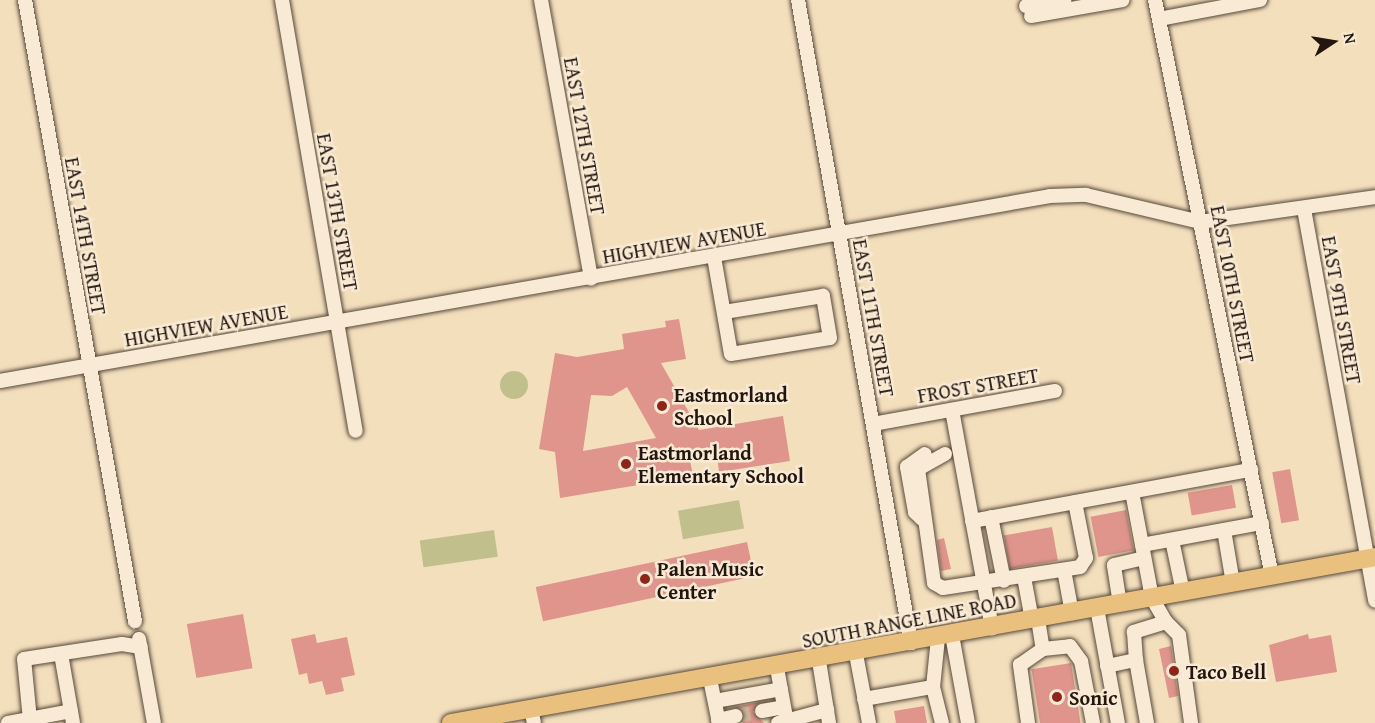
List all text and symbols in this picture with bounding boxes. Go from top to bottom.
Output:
north arrow [1303,12,1363,72]
text: N [1338,31,1363,46]
street label: EAST 12TH STREET [559,55,611,217]
street label: EAST 13TH STREET [312,131,364,293]
street label: EAST 14TH STREET [60,155,112,317]
street label: EAST 10TH STREET [1206,203,1260,365]
street label: HIGHVIEW AVENUE [600,216,768,268]
street label: EAST 9TH STREET [1317,234,1367,386]
street label: EAST 11TH STREET [848,237,900,399]
street label: HIGHVIEW AVENUE [122,299,290,351]
street label: FROST STREET [915,363,1041,407]
place label: Eastmorland School [674,382,788,429]
marker: Eastmorland School [655,399,669,413]
place label: Eastmorland Elementary School [638,440,804,487]
marker: Eastmorland Elementary School [619,457,633,471]
place label: Palen Music Center [657,556,764,603]
marker: Palen Music Center [638,572,652,586]
street label: SOUTH RANGE LINE ROAD [800,587,1018,653]
place label: Taco Bell [1186,659,1266,683]
marker: Taco Bell [1167,664,1181,678]
place label: Sonic [1069,685,1117,709]
marker: Sonic [1050,690,1064,704]

